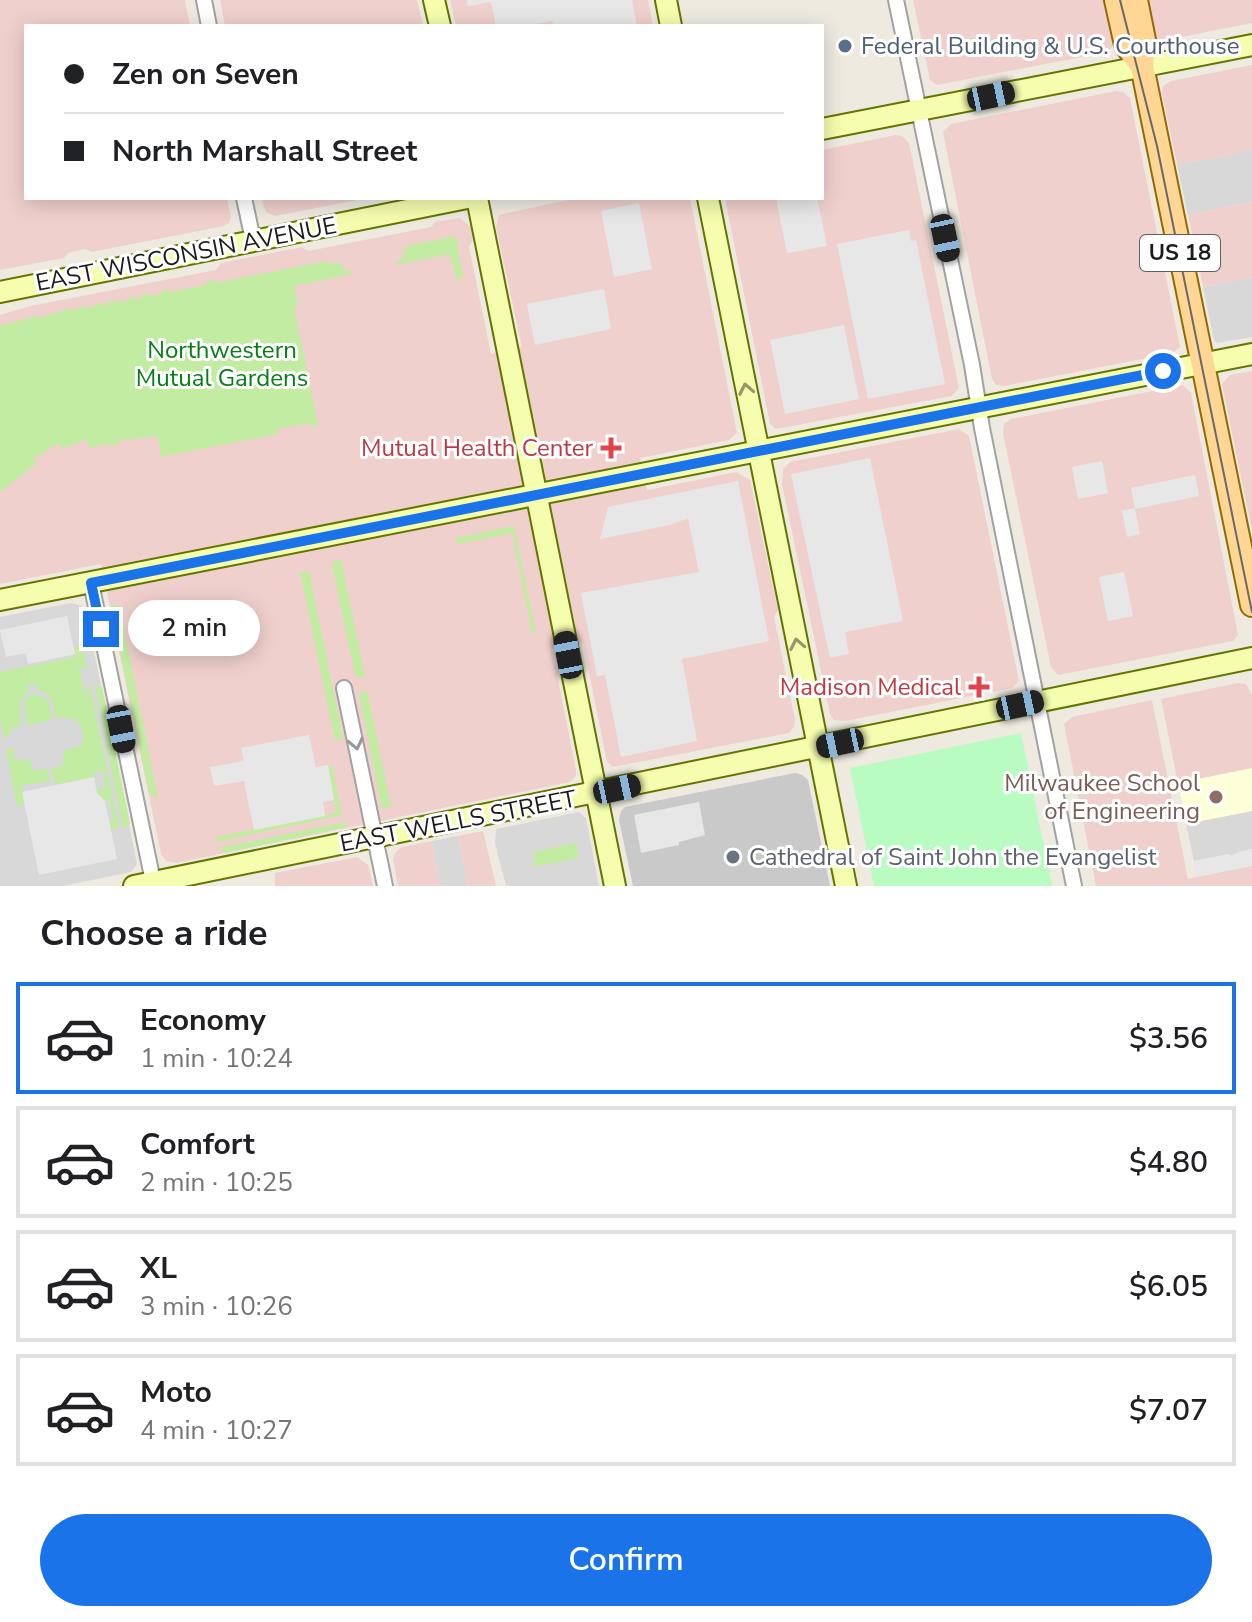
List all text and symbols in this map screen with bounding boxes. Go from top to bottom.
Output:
place label: Federal Building & U.S. Courthouse [861,30,1240,62]
marker: Federal Building & U.S. Courthouse [836,37,854,55]
text: Zen on Seven [112,54,299,95]
car [965,79,1017,113]
text: North Marshall Street [112,131,417,172]
street label: EAST WISCONSIN AVENUE [33,209,339,299]
car [928,212,962,264]
road number: US 18 [1140,235,1220,271]
park label: Northwestern Mutual Gardens [136,334,308,394]
route start [1145,353,1181,389]
one-way arrow [738,382,755,396]
place label: Mutual Health Center [361,432,593,464]
marker: Mutual Health Center [600,437,622,459]
callout: 2 min [129,601,261,657]
text: 2 min [161,610,227,645]
route end [83,611,119,647]
car [552,629,584,681]
one-way arrow [790,637,807,650]
place label: Madison Medical [780,671,961,703]
marker: Madison Medical [968,676,990,698]
car [994,688,1046,722]
car [105,703,137,755]
car [814,726,866,760]
one-way arrow [346,738,363,751]
place label: Milwaukee School of Engineering [1004,767,1200,827]
car [591,772,643,806]
street label: EAST WELLS STREET [337,782,579,860]
marker: Milwaukee School of Engineering [1207,788,1225,806]
place label: Cathedral of Saint John the Evangelist [749,841,1157,873]
marker: Cathedral of Saint John the Evangelist [724,848,742,866]
text: Choose a ride [40,909,268,958]
text: Economy [140,1000,266,1041]
icon: car [44,1002,116,1074]
text: $3.56 [1129,1018,1208,1059]
text: 1 min · 10:24 [140,1041,293,1076]
text: Comfort [140,1124,255,1165]
icon: car [44,1126,116,1198]
text: $4.80 [1129,1142,1208,1183]
text: 2 min · 10:25 [140,1165,293,1200]
text: XL [140,1248,177,1289]
icon: car [44,1250,116,1322]
text: $6.05 [1129,1266,1208,1307]
text: 3 min · 10:26 [140,1289,293,1324]
text: Moto [140,1372,212,1413]
icon: car [44,1374,116,1446]
text: $7.07 [1129,1390,1208,1431]
text: 4 min · 10:27 [140,1413,293,1448]
button: Confirm [40,1514,1212,1606]

